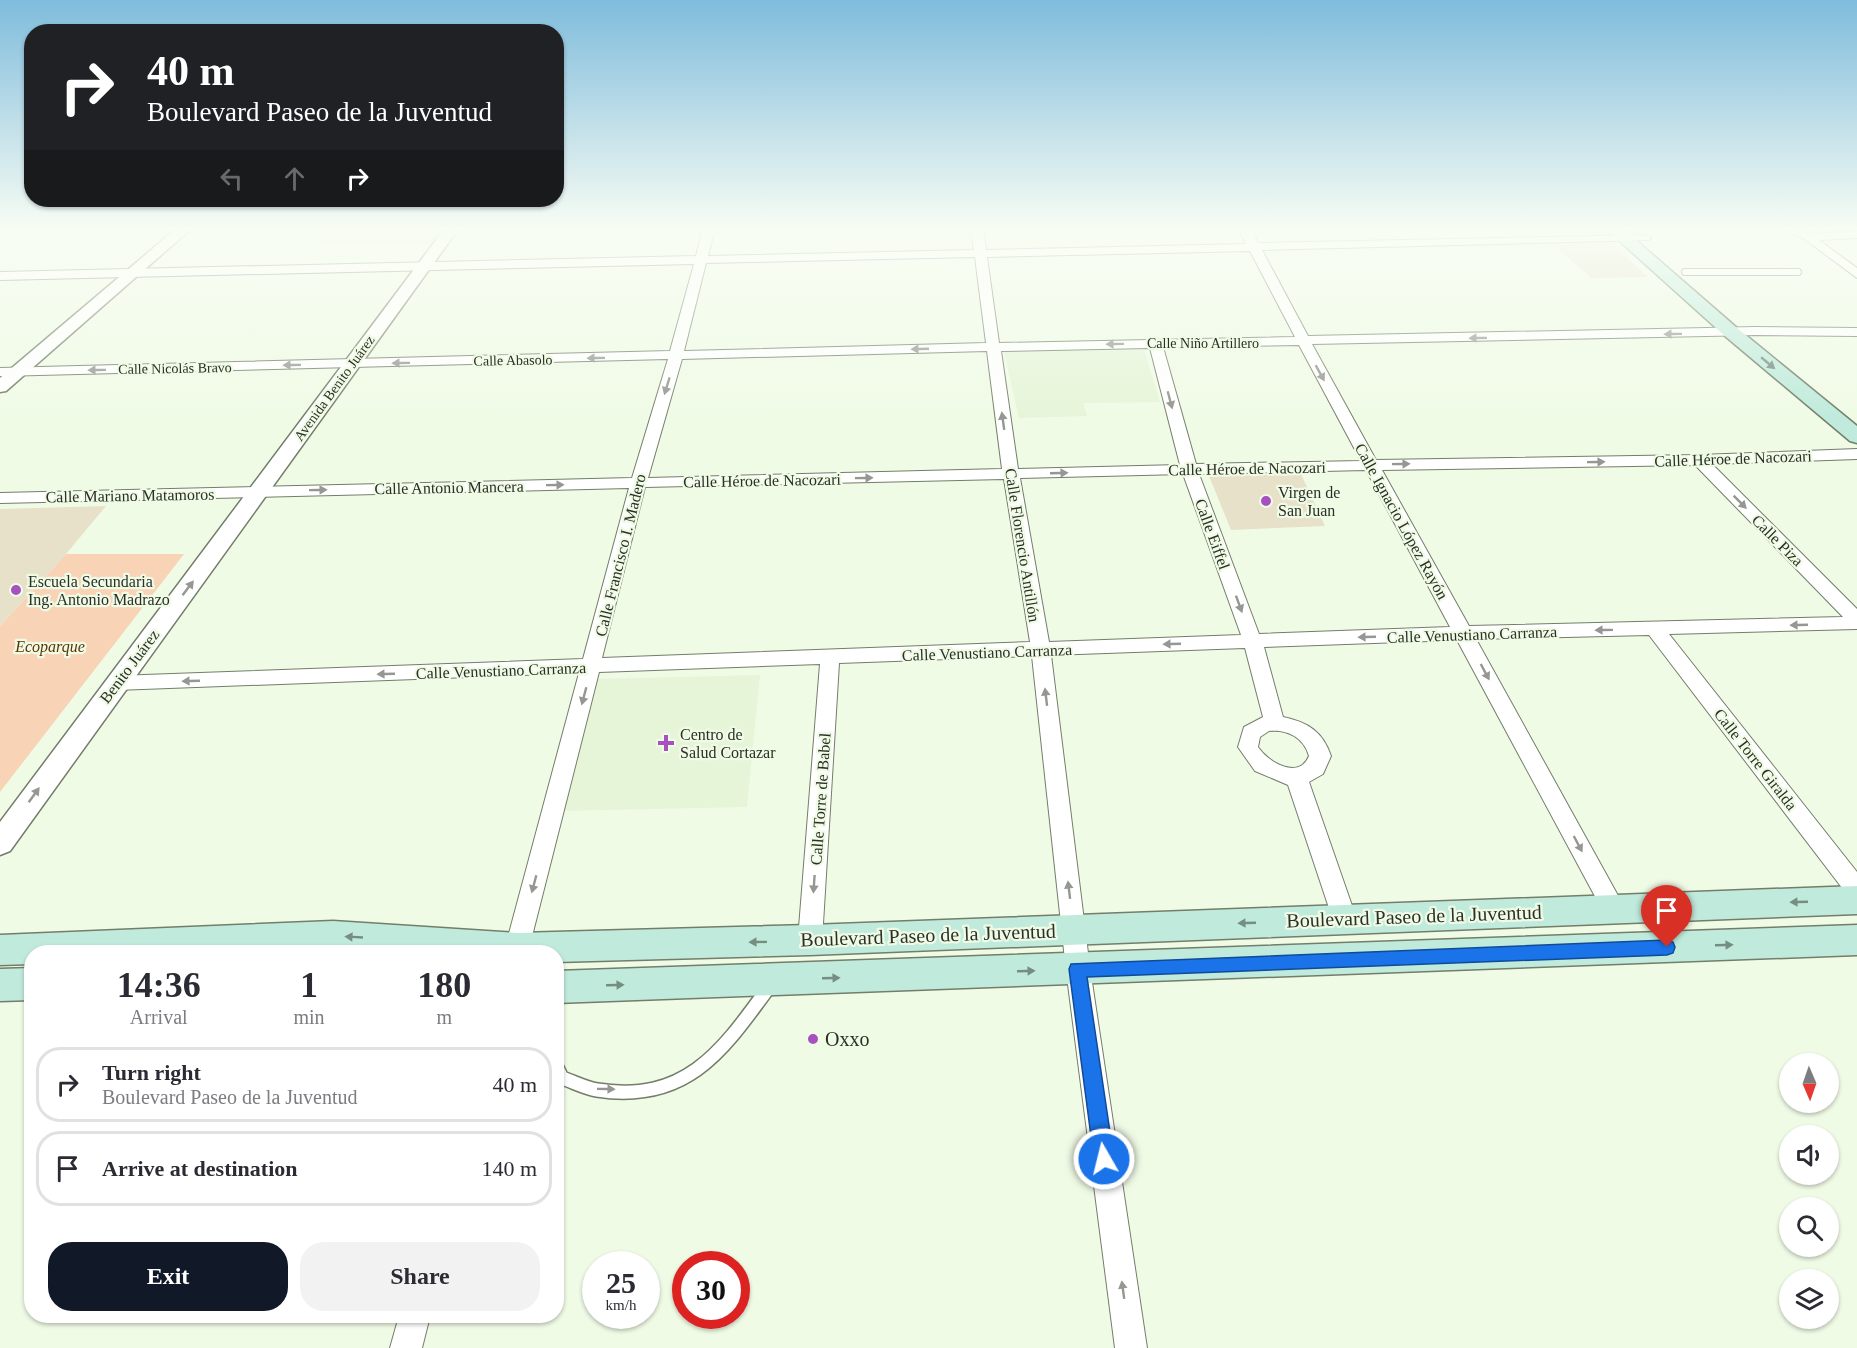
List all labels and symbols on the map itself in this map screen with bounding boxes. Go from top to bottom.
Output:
one-way arrow [1663,329,1682,338]
street label: Avenida Benito Juárez [291,333,378,444]
one-way arrow [1468,333,1487,343]
street label: Calle Niño Artillero [1147,336,1259,351]
one-way arrow [1105,339,1124,349]
one-way arrow [910,344,929,353]
street label: Calle Abasolo [473,352,553,369]
one-way arrow [587,353,606,363]
one-way arrow [1760,356,1775,369]
one-way arrow [392,358,411,367]
street label: Calle Nicolás Bravo [118,360,232,377]
one-way arrow [282,360,301,370]
one-way arrow [1315,364,1325,381]
one-way arrow [87,365,106,375]
one-way arrow [662,377,671,395]
one-way arrow [1166,391,1176,409]
one-way arrow [999,411,1008,430]
street label: Calle Ignacio López Rayón [1351,440,1452,603]
street label: Calle Héroe de Nacozari [1654,447,1813,470]
one-way arrow [1587,457,1606,466]
street label: Calle Héroe de Nacozari [1168,459,1327,478]
one-way arrow [1392,460,1411,469]
street label: Calle Florencio Antillón [1002,467,1043,623]
one-way arrow [1050,468,1069,477]
street label: Calle Héroe de Nacozari [683,471,842,490]
street label: Calle Francisco I. Madero [592,472,649,638]
one-way arrow [855,473,874,482]
street label: Calle Antonio Mancera [374,478,524,497]
one-way arrow [546,480,565,490]
place label: Virgen de San Juan [1278,484,1340,519]
street label: Calle Mariano Matamoros [45,486,215,505]
one-way arrow [309,486,328,495]
marker: Virgen de San Juan [1259,494,1273,508]
one-way arrow [1733,494,1747,508]
street label: Calle Eiffel [1192,497,1233,572]
street label: Calle Piza [1749,511,1807,569]
place label: Escuela Secundaria Ing. Antonio Madrazo [28,573,170,609]
one-way arrow [181,580,193,595]
marker: Escuela Secundaria Ing. Antonio Madrazo [9,583,23,597]
one-way arrow [1235,595,1245,613]
one-way arrow [1789,620,1808,630]
street label: Calle Venustiano Carranza [1387,623,1557,646]
one-way arrow [1594,625,1613,635]
street label: Benito Juárez [96,626,163,706]
one-way arrow [1357,632,1376,642]
park label: Ecoparque [14,638,85,656]
one-way arrow [1162,640,1181,649]
street label: Calle Venustiano Carranza [902,641,1072,664]
street label: Calle Venustiano Carranza [416,659,586,682]
one-way arrow [1480,664,1490,681]
one-way arrow [377,669,396,679]
one-way arrow [182,676,201,685]
one-way arrow [579,687,589,705]
one-way arrow [1041,687,1051,706]
street label: Calle Torre Giralda [1711,705,1800,813]
place label: Centro de Salud Cortazar [680,726,776,761]
street label: Calle Torre de Babel [807,732,834,866]
marker: Centro de Salud Cortazar [657,734,675,752]
one-way arrow [28,788,40,803]
one-way arrow [1573,835,1583,852]
one-way arrow [529,875,539,894]
one-way arrow [809,875,819,894]
one-way arrow [1064,881,1074,900]
pin [1641,885,1692,947]
one-way arrow [1789,897,1808,906]
street label: Boulevard Paseo de la Juventud [1286,901,1542,931]
one-way arrow [1237,919,1256,928]
street label: Boulevard Paseo de la Juventud [800,920,1056,950]
one-way arrow [344,933,363,942]
one-way arrow [749,937,768,946]
one-way arrow [1715,941,1734,950]
one-way arrow [1016,966,1035,976]
one-way arrow [821,973,840,983]
one-way arrow [605,981,624,990]
place label: Oxxo [825,1028,869,1050]
marker: Oxxo [806,1032,820,1046]
north arrow [1779,1053,1839,1113]
one-way arrow [596,1085,615,1094]
position arrow [1072,1127,1136,1191]
speed limit sign: 30 [672,1251,750,1329]
one-way arrow [1118,1280,1127,1299]

